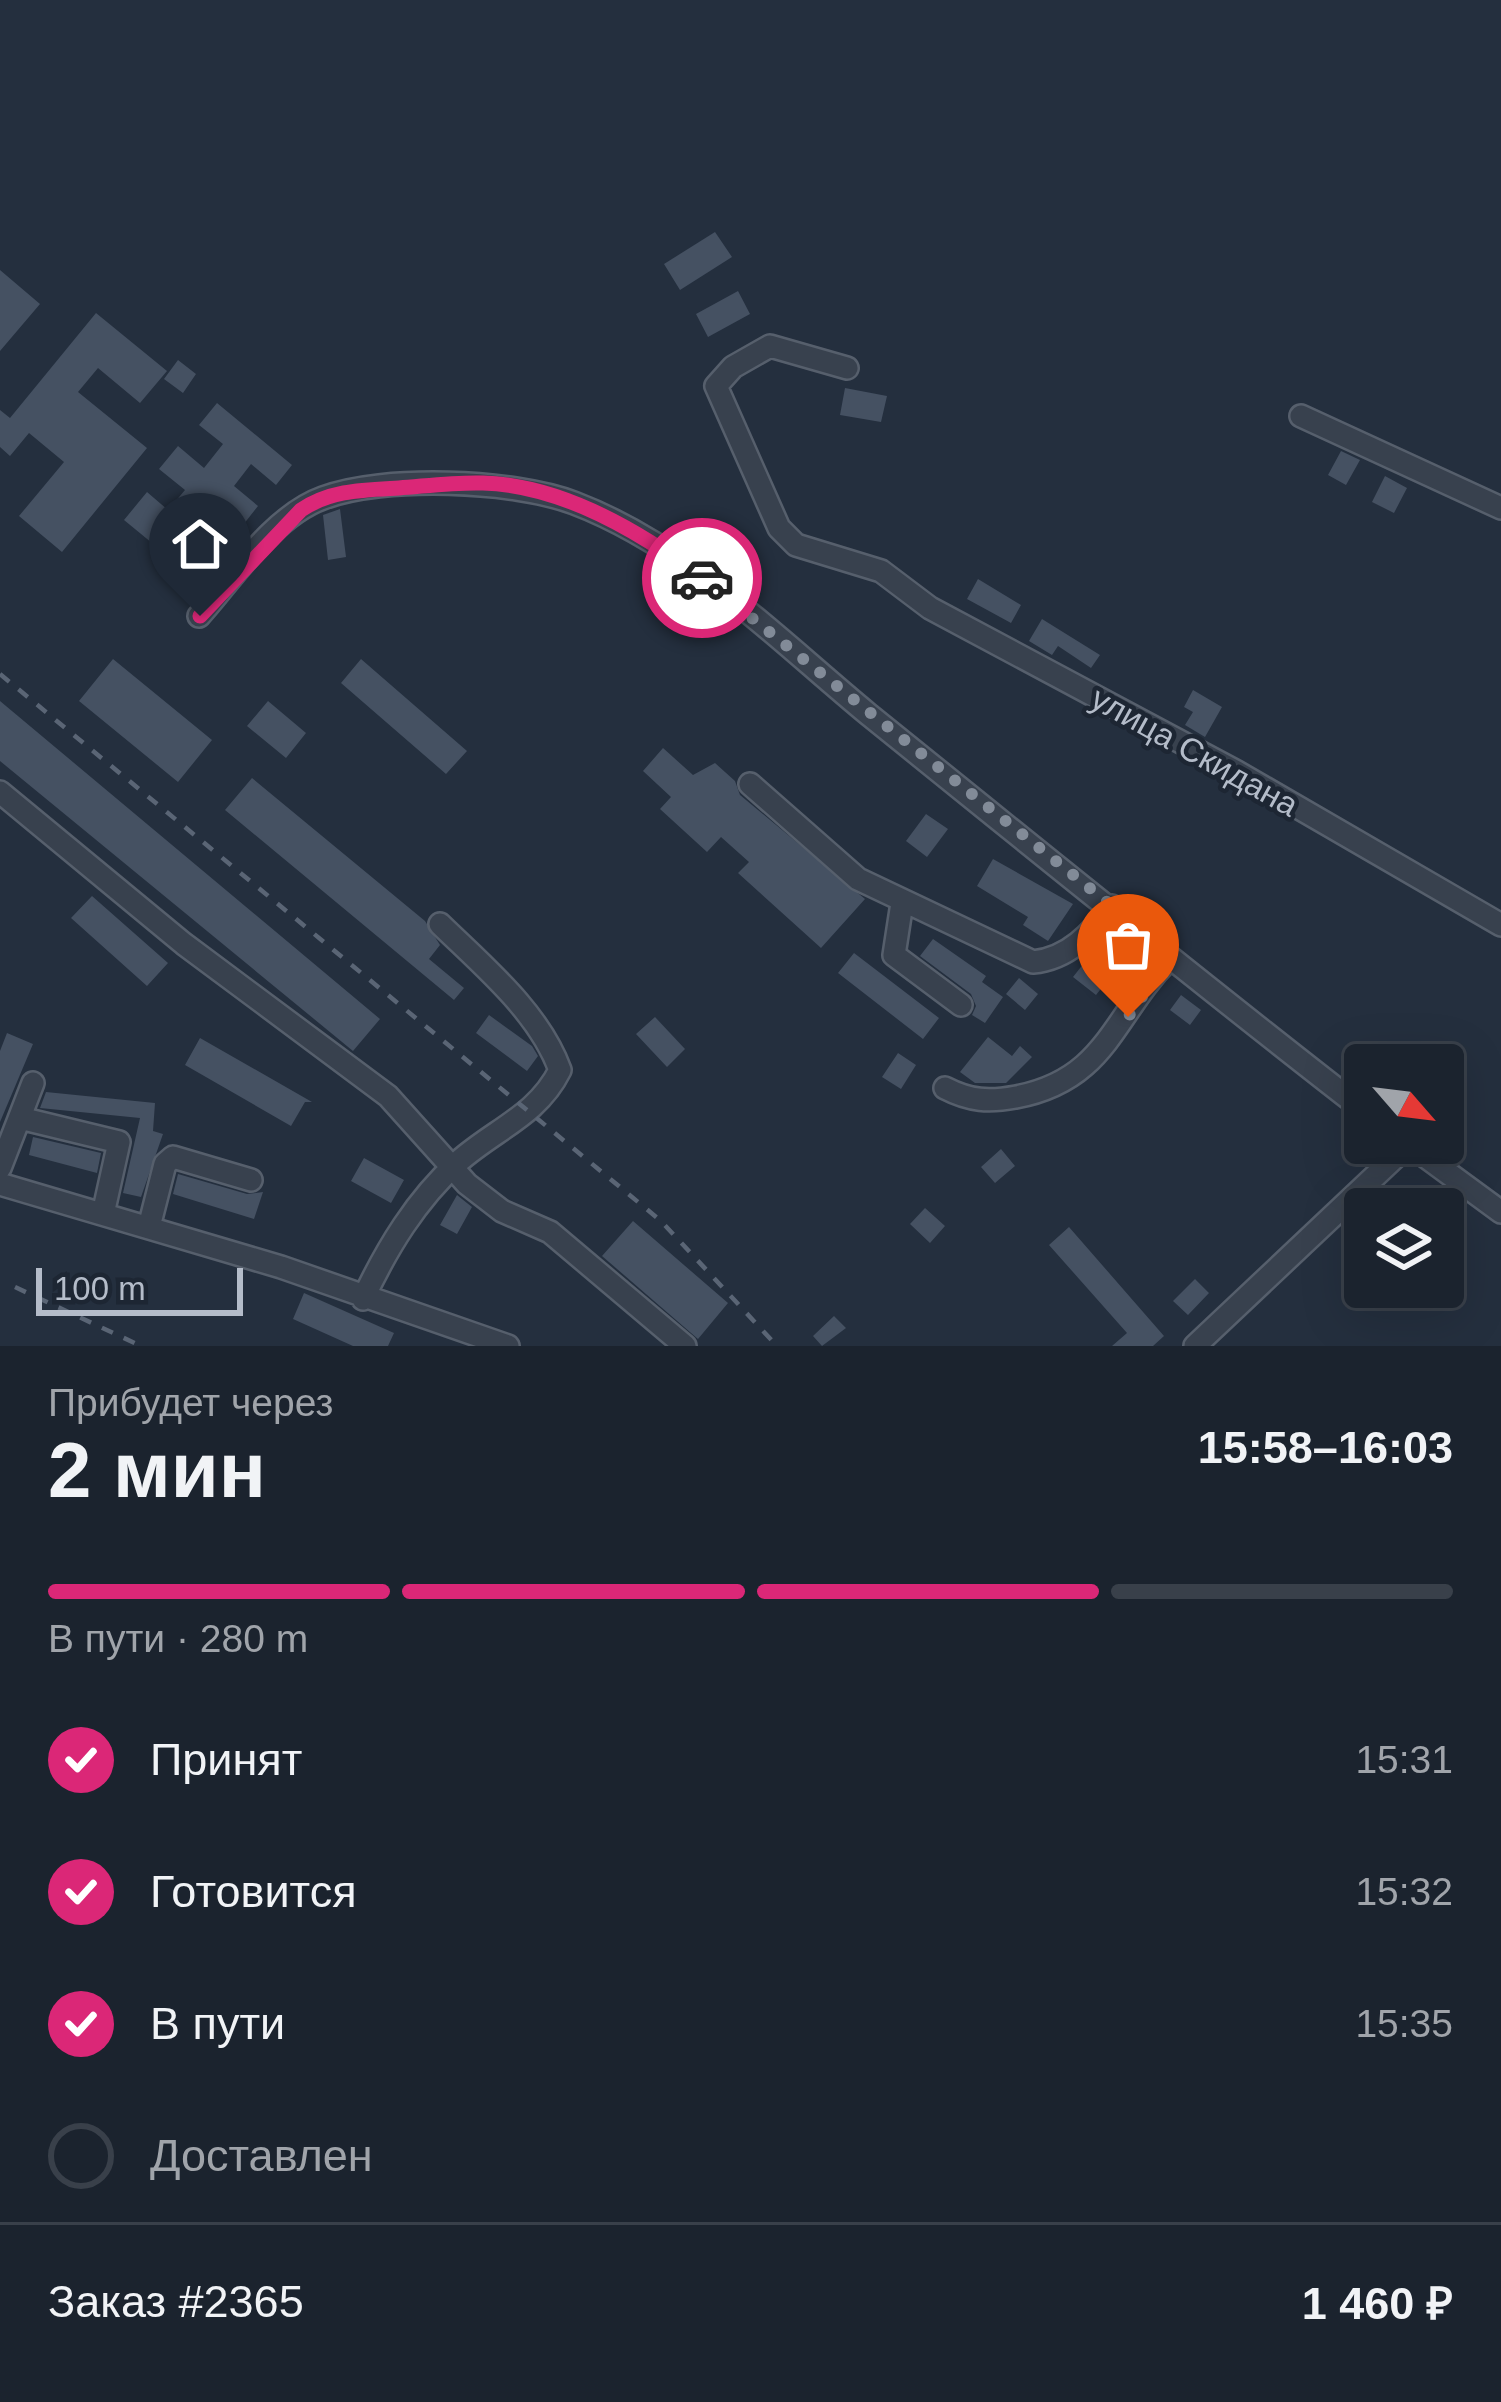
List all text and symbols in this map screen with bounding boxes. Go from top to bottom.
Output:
pin [149,493,251,616]
icon: home [167,511,233,577]
courier [642,518,762,638]
icon: car [669,545,735,611]
street label: улица Скидана [1085,679,1305,824]
pin [1077,894,1179,1017]
icon: bag [1095,912,1161,978]
north arrow [1344,1044,1464,1164]
map controls [1344,1044,1464,1308]
button: layers [1344,1188,1464,1308]
scale bar [36,1262,243,1315]
text: 100 m [54,1270,146,1307]
text: Прибудет через [48,1381,333,1424]
text: 15:58–16:03 [1198,1422,1453,1473]
text: 2 мин [48,1426,266,1514]
text: В пути · 280 m [48,1617,308,1660]
icon: check [48,1727,114,1793]
text: Принят [150,1734,302,1785]
text: 15:31 [1355,1738,1453,1781]
icon: check [48,1859,114,1925]
text: Готовится [150,1866,357,1917]
text: 15:32 [1355,1870,1453,1913]
icon: check [48,1991,114,2057]
text: В пути [150,1998,285,2049]
text: 15:35 [1355,2002,1453,2045]
text: Доставлен [150,2130,373,2181]
text: Заказ #2365 [48,2276,304,2327]
text: 1 460 ₽ [1302,2278,1453,2329]

